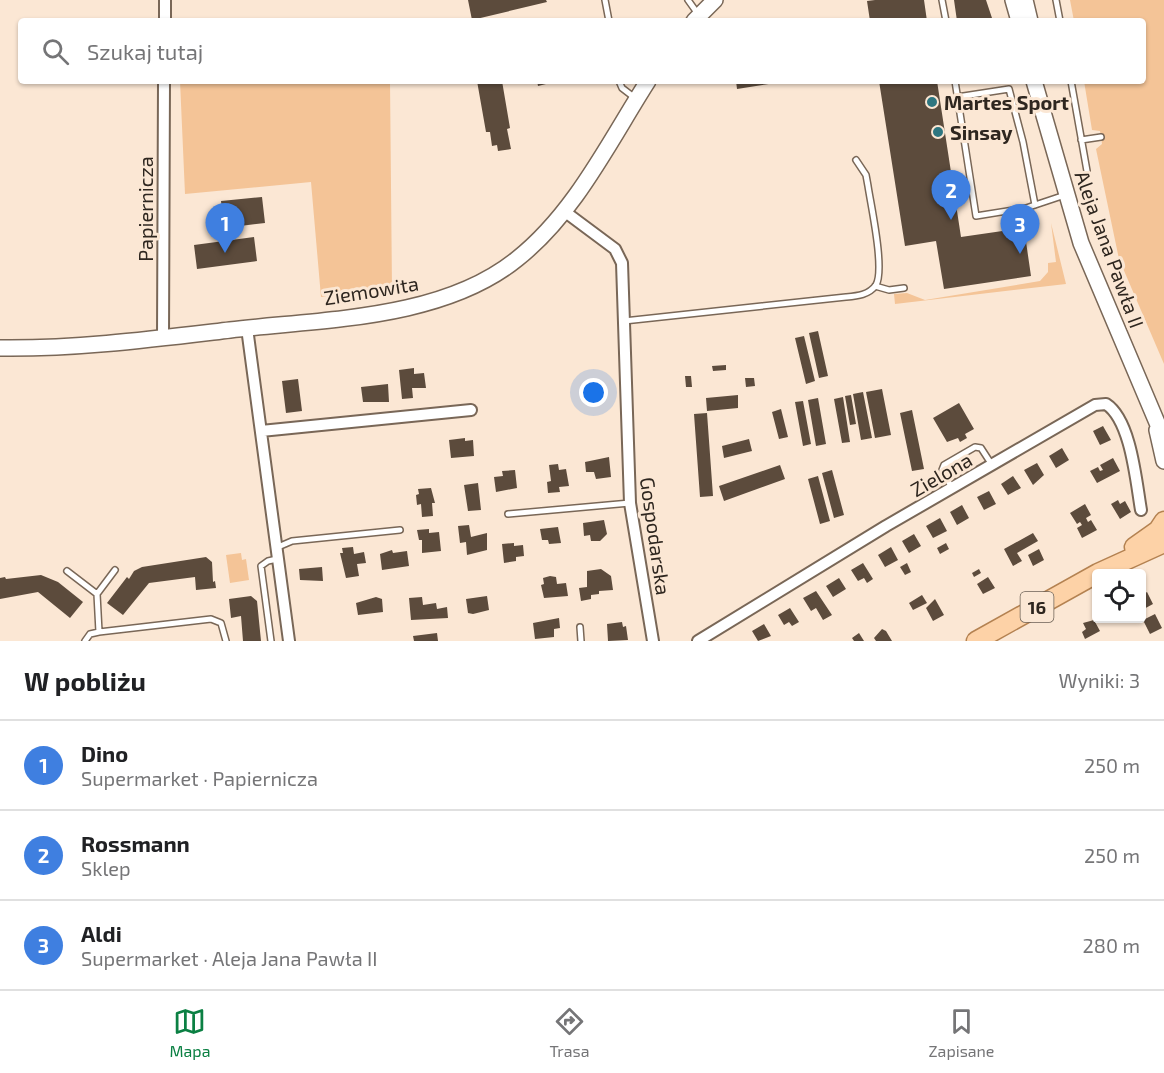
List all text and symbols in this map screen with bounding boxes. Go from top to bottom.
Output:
search box [18,18,1146,84]
icon: search [39,35,72,68]
text: Szukaj tutaj [87,38,203,64]
place label: Martes Sport [944,90,1069,114]
marker: Martes Sport [925,95,939,109]
place label: Sinsay [950,120,1013,145]
marker: Sinsay [931,125,945,139]
street label: Papiernicza [133,156,157,262]
street label: Aleja Jana Pawła II [1070,167,1150,331]
pin: 2 [932,170,970,220]
pin: 1 [206,204,244,253]
pin: 3 [1000,204,1040,254]
street label: Ziemowita [322,271,420,309]
your location [579,378,608,407]
street label: Zielona [906,447,976,501]
street label: Gospodarska [636,475,676,597]
map controls [1092,569,1146,623]
button: locate [1092,569,1146,623]
road number: 16 [1020,592,1054,622]
text: W pobliżu [24,665,146,696]
text: Wyniki: 3 [1058,668,1140,692]
text: Dino [81,740,128,766]
text: 1 [39,753,48,777]
text: 250 m [1084,753,1140,777]
text: Supermarket · Papiernicza [81,766,318,790]
text: Rossmann [81,830,190,856]
text: 2 [38,843,49,867]
text: 250 m [1084,843,1140,867]
text: Sklep [81,856,131,880]
text: Aldi [81,920,122,946]
text: 3 [38,933,49,957]
text: 280 m [1083,933,1140,957]
text: Supermarket · Aleja Jana Pawła II [81,946,378,970]
tab: Mapa [170,1005,210,1060]
tab: Trasa [550,1005,589,1060]
tab: Zapisane [929,1005,994,1060]

